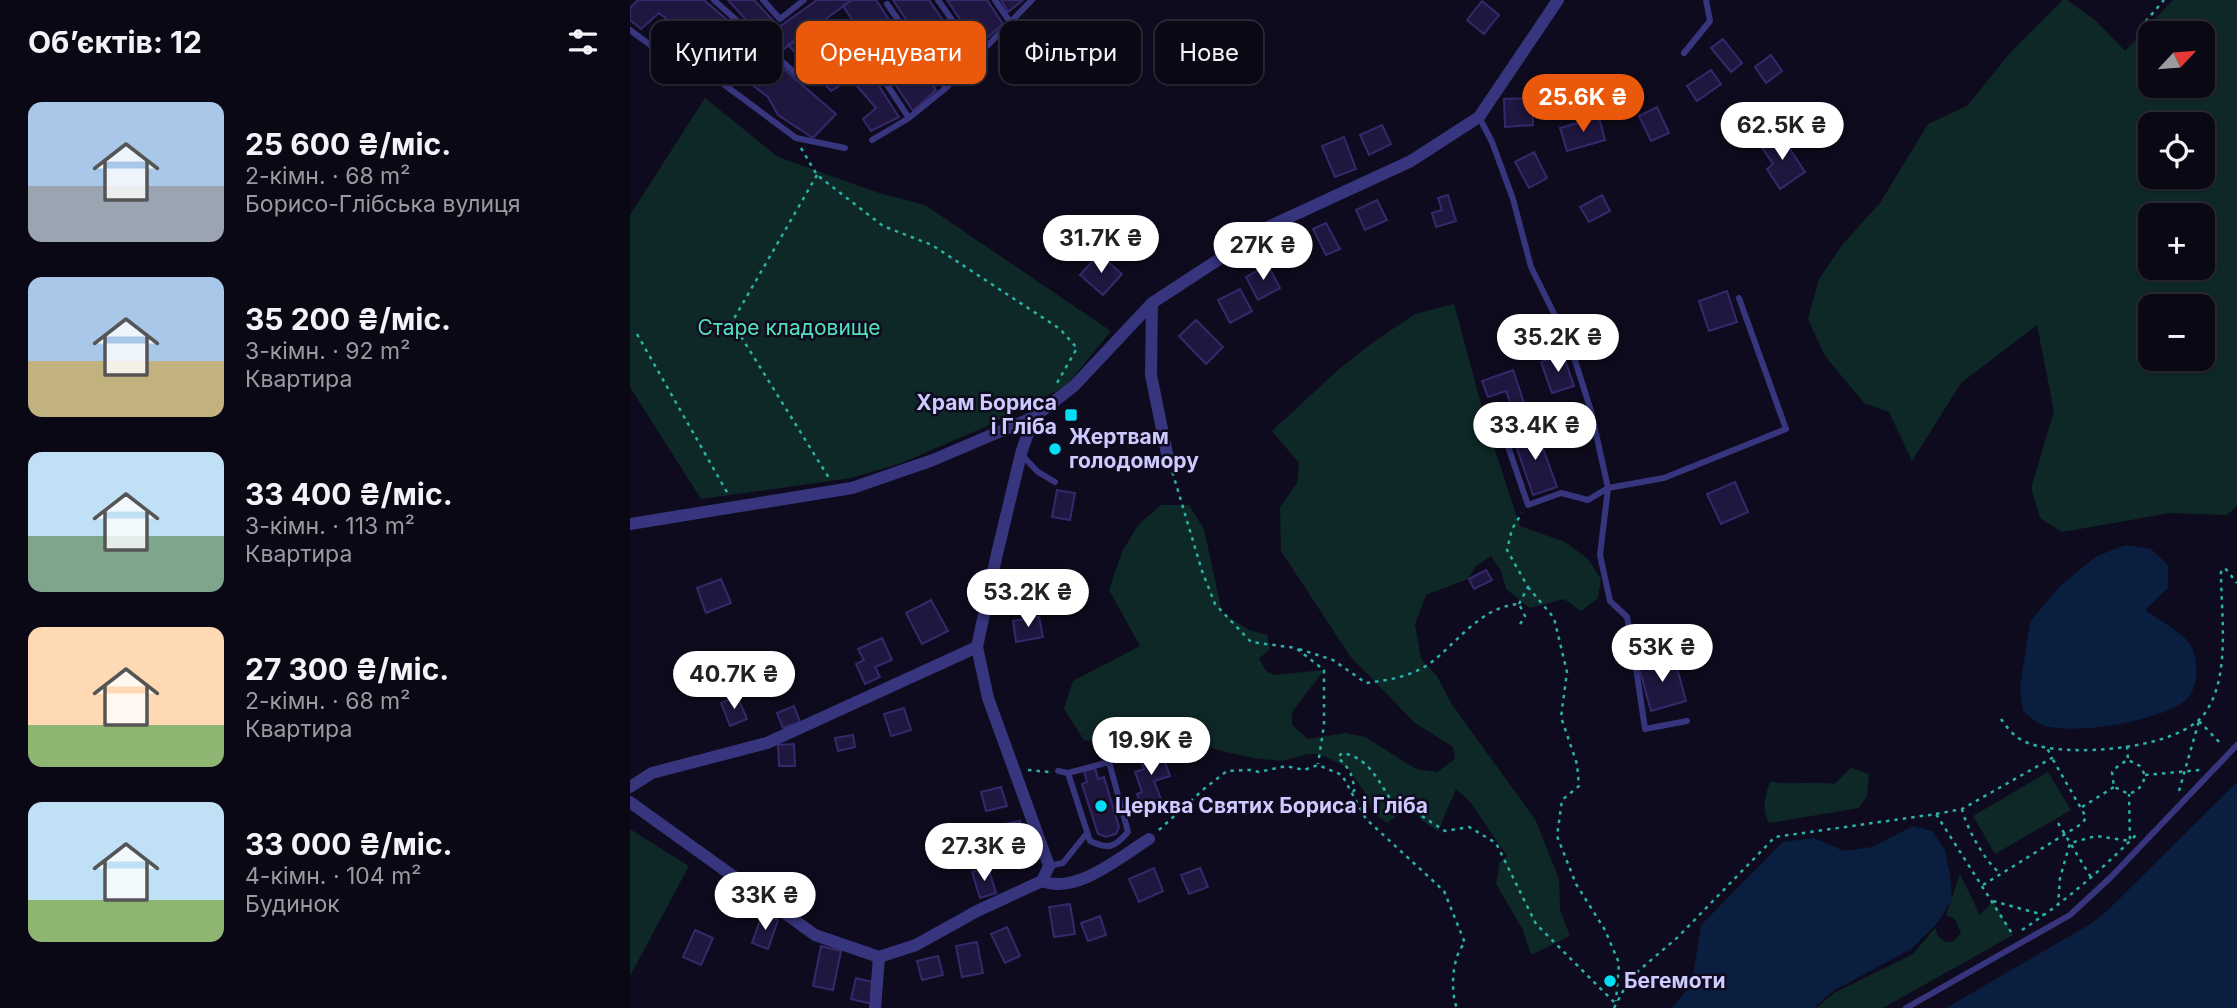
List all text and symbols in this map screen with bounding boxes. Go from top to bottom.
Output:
chip: Купити [651,21,782,84]
chip: Орендувати [796,21,986,84]
chip: Фільтри [1000,21,1141,84]
chip: Нове [1155,21,1263,84]
north arrow [2138,21,2216,98]
map controls [2138,21,2215,371]
icon: filters [564,23,602,61]
text: Об’єктів: 12 [28,24,202,60]
pin: 25.6K ₴ [1518,74,1648,134]
text: 25.6K ₴ [1538,83,1628,111]
pin: 62.5K ₴ [1717,102,1847,162]
text: 62.5K ₴ [1737,111,1827,139]
button: locate [2138,112,2215,189]
text: 25 600 ₴/міс. [245,126,451,162]
icon: home [84,130,168,214]
text: 2-кімн. · 68 m² [245,162,410,190]
text: Борисо-Глібська вулиця [245,190,521,218]
button: + [2138,203,2215,280]
pin: 31.7K ₴ [1036,216,1166,275]
pin: 27K ₴ [1214,222,1312,282]
text: 31.7K ₴ [1059,224,1143,252]
text: 27K ₴ [1230,231,1296,259]
button: − [2138,294,2215,371]
text: 35 200 ₴/міс. [245,301,451,337]
icon: home [84,305,168,389]
pin: 35.2K ₴ [1493,314,1623,374]
park label: Старе кладовище [698,315,880,340]
text: 35.2K ₴ [1513,323,1603,351]
text: 3-кімн. · 92 m² [245,337,410,365]
text: Квартира [245,365,352,393]
place label: Храм Бориса і Гліба [916,390,1057,439]
pin: 33.4K ₴ [1470,402,1600,462]
marker: Храм Бориса і Гліба [1063,407,1079,423]
text: 33.4K ₴ [1489,411,1581,439]
place label: Жертвам голодомору [1069,424,1199,473]
marker: Жертвам голодомору [1047,441,1063,457]
text: 33 400 ₴/міс. [245,476,453,512]
icon: home [84,480,168,564]
text: 3-кімн. · 113 m² [245,512,415,540]
text: Квартира [245,540,352,568]
pin: 53.2K ₴ [963,570,1093,629]
text: 53.2K ₴ [983,578,1073,606]
pin: 53K ₴ [1613,624,1711,684]
text: 53K ₴ [1628,633,1696,661]
text: 27 300 ₴/міс. [245,651,449,687]
pin: 40.7K ₴ [669,652,799,711]
icon: home [84,655,168,739]
text: 40.7K ₴ [689,660,779,688]
text: 2-кімн. · 68 m² [245,687,410,715]
text: Квартира [245,715,352,743]
pin: 19.9K ₴ [1086,718,1216,777]
text: 19.9K ₴ [1108,726,1194,754]
place label: Церква Святих Бориса і Гліба [1115,793,1428,818]
marker: Церква Святих Бориса і Гліба [1093,798,1109,814]
pin: 27.3K ₴ [919,824,1049,883]
text: 33 000 ₴/міс. [245,826,453,862]
icon: home [84,830,168,914]
text: 27.3K ₴ [941,832,1027,860]
text: 4-кімн. · 104 m² [245,862,421,890]
pin: 33K ₴ [716,872,814,932]
text: 33K ₴ [731,881,799,909]
text: Будинок [245,890,340,918]
place label: Бегемоти [1624,968,1725,993]
marker: Бегемоти [1602,973,1618,989]

